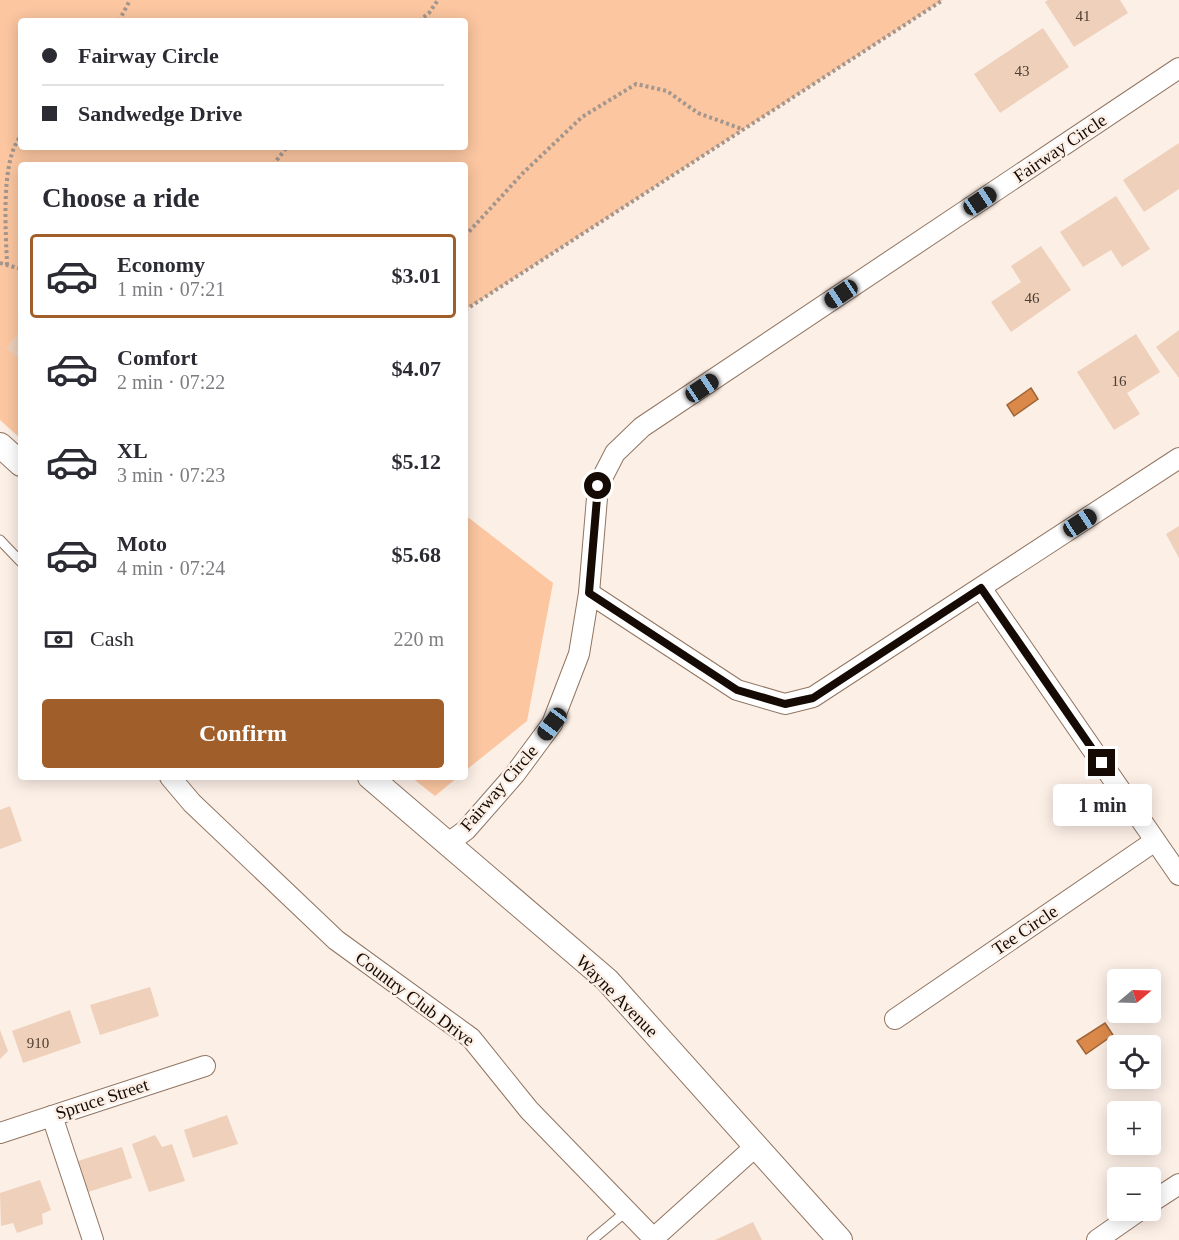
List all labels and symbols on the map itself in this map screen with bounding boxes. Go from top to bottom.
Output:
house number: 41 [1076,8,1091,24]
house number: 43 [1015,63,1030,79]
street label: Fairway Circle [1010,110,1110,186]
car [960,183,1000,219]
car [821,276,861,312]
house number: 46 [1025,290,1040,306]
car [682,370,722,406]
house number: 16 [1112,373,1127,389]
route start [584,472,611,499]
car [1060,506,1100,540]
car [534,704,570,744]
street label: Fairway Circle [456,741,542,835]
route end [1088,749,1115,776]
callout: 1 min [1052,784,1152,826]
street label: Tee Circle [989,901,1061,959]
street label: Country Club Drive [351,948,479,1050]
street label: Wayne Avenue [572,951,662,1041]
north arrow [1107,969,1161,1023]
house number: 910 [27,1035,49,1051]
street label: Spruce Street [53,1075,151,1123]

